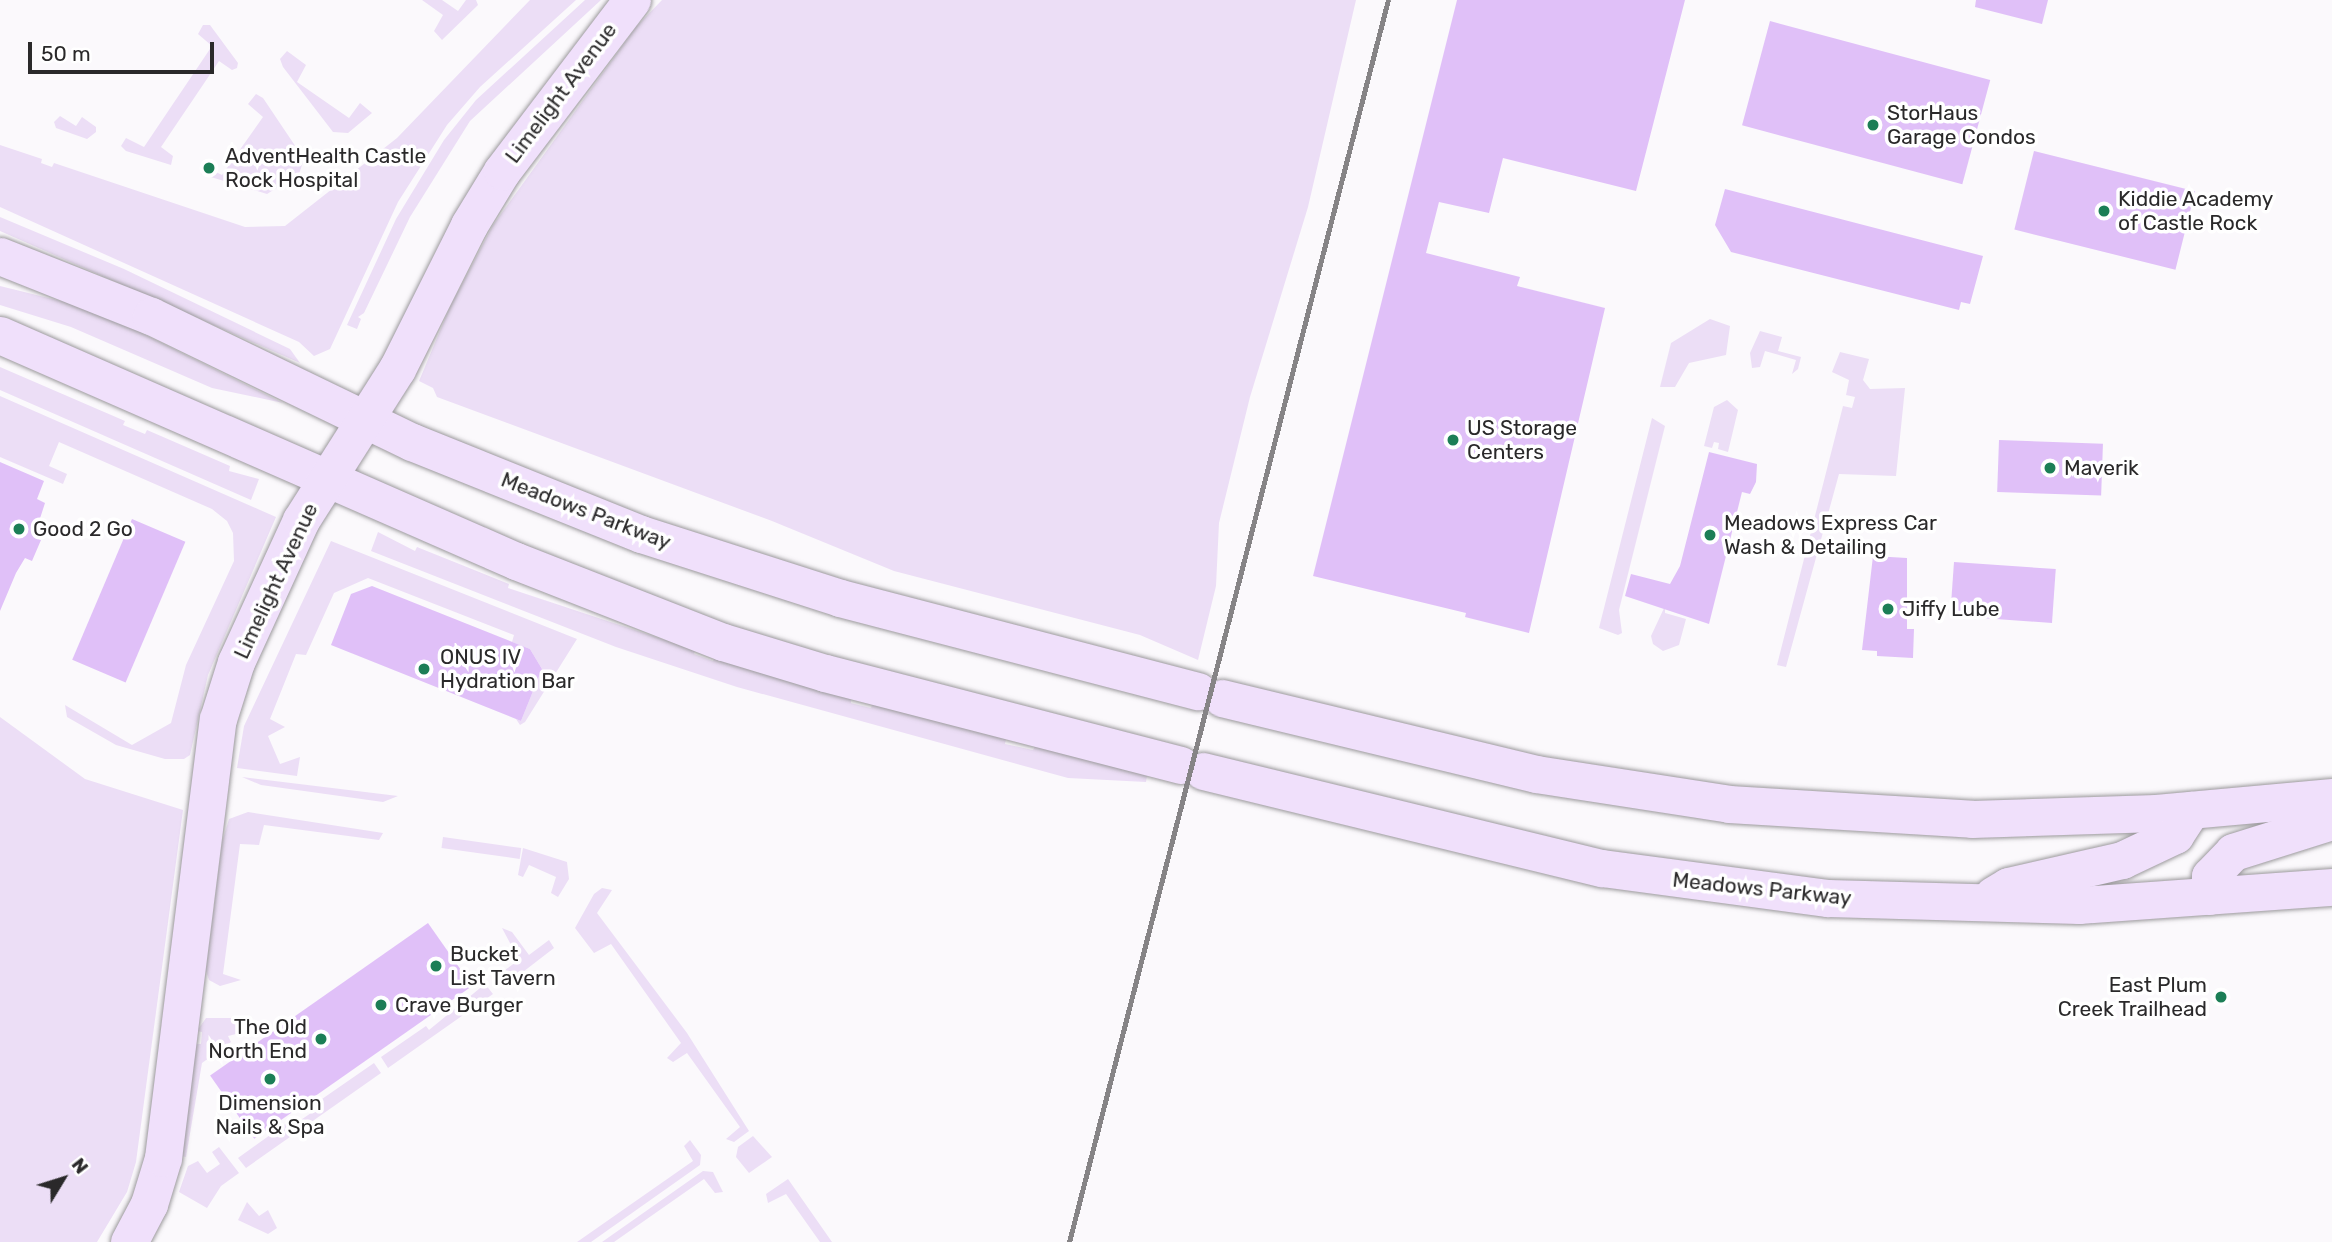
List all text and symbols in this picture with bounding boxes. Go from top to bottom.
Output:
street label: Limelight Avenue [500,18,622,168]
scale bar [32,28,217,72]
text: 50 m [41,41,91,66]
place label: StorHaus Garage Condos [1887,100,2036,150]
marker: StorHaus Garage Condos [1865,117,1881,133]
place label: AdventHealth Castle Rock Hospital [225,143,426,193]
marker: AdventHealth Castle Rock Hospital [199,158,219,178]
place label: Kiddie Academy of Castle Rock [2118,186,2274,236]
marker: Kiddie Academy of Castle Rock [2096,203,2112,219]
place label: US Storage Centers [1467,415,1577,465]
marker: US Storage Centers [1445,432,1461,448]
place label: Maverik [2064,455,2139,481]
marker: Maverik [2042,460,2058,476]
street label: Meadows Parkway [498,467,674,555]
street label: Limelight Avenue [229,499,323,663]
place label: Meadows Express Car Wash & Detailing [1724,510,1937,560]
place label: Good 2 Go [33,516,133,542]
marker: Good 2 Go [11,521,27,537]
marker: Meadows Express Car Wash & Detailing [1702,527,1718,543]
place label: Jiffy Lube [1902,596,2000,622]
marker: Jiffy Lube [1880,601,1896,617]
place label: ONUS IV Hydration Bar [440,644,575,694]
marker: ONUS IV Hydration Bar [414,659,434,679]
street label: Meadows Parkway [1671,867,1853,911]
place label: Bucket List Tavern [450,941,556,991]
marker: Bucket List Tavern [428,958,444,974]
place label: East Plum Creek Trailhead [2057,972,2207,1022]
marker: East Plum Creek Trailhead [2213,989,2229,1005]
place label: Crave Burger [395,992,523,1018]
marker: Crave Burger [373,997,389,1013]
place label: The Old North End [208,1014,307,1064]
marker: The Old North End [313,1031,329,1047]
marker: Dimension Nails & Spa [262,1071,278,1087]
place label: Dimension Nails & Spa [215,1090,325,1140]
north arrow [28,1144,98,1214]
text: N [67,1153,93,1178]

